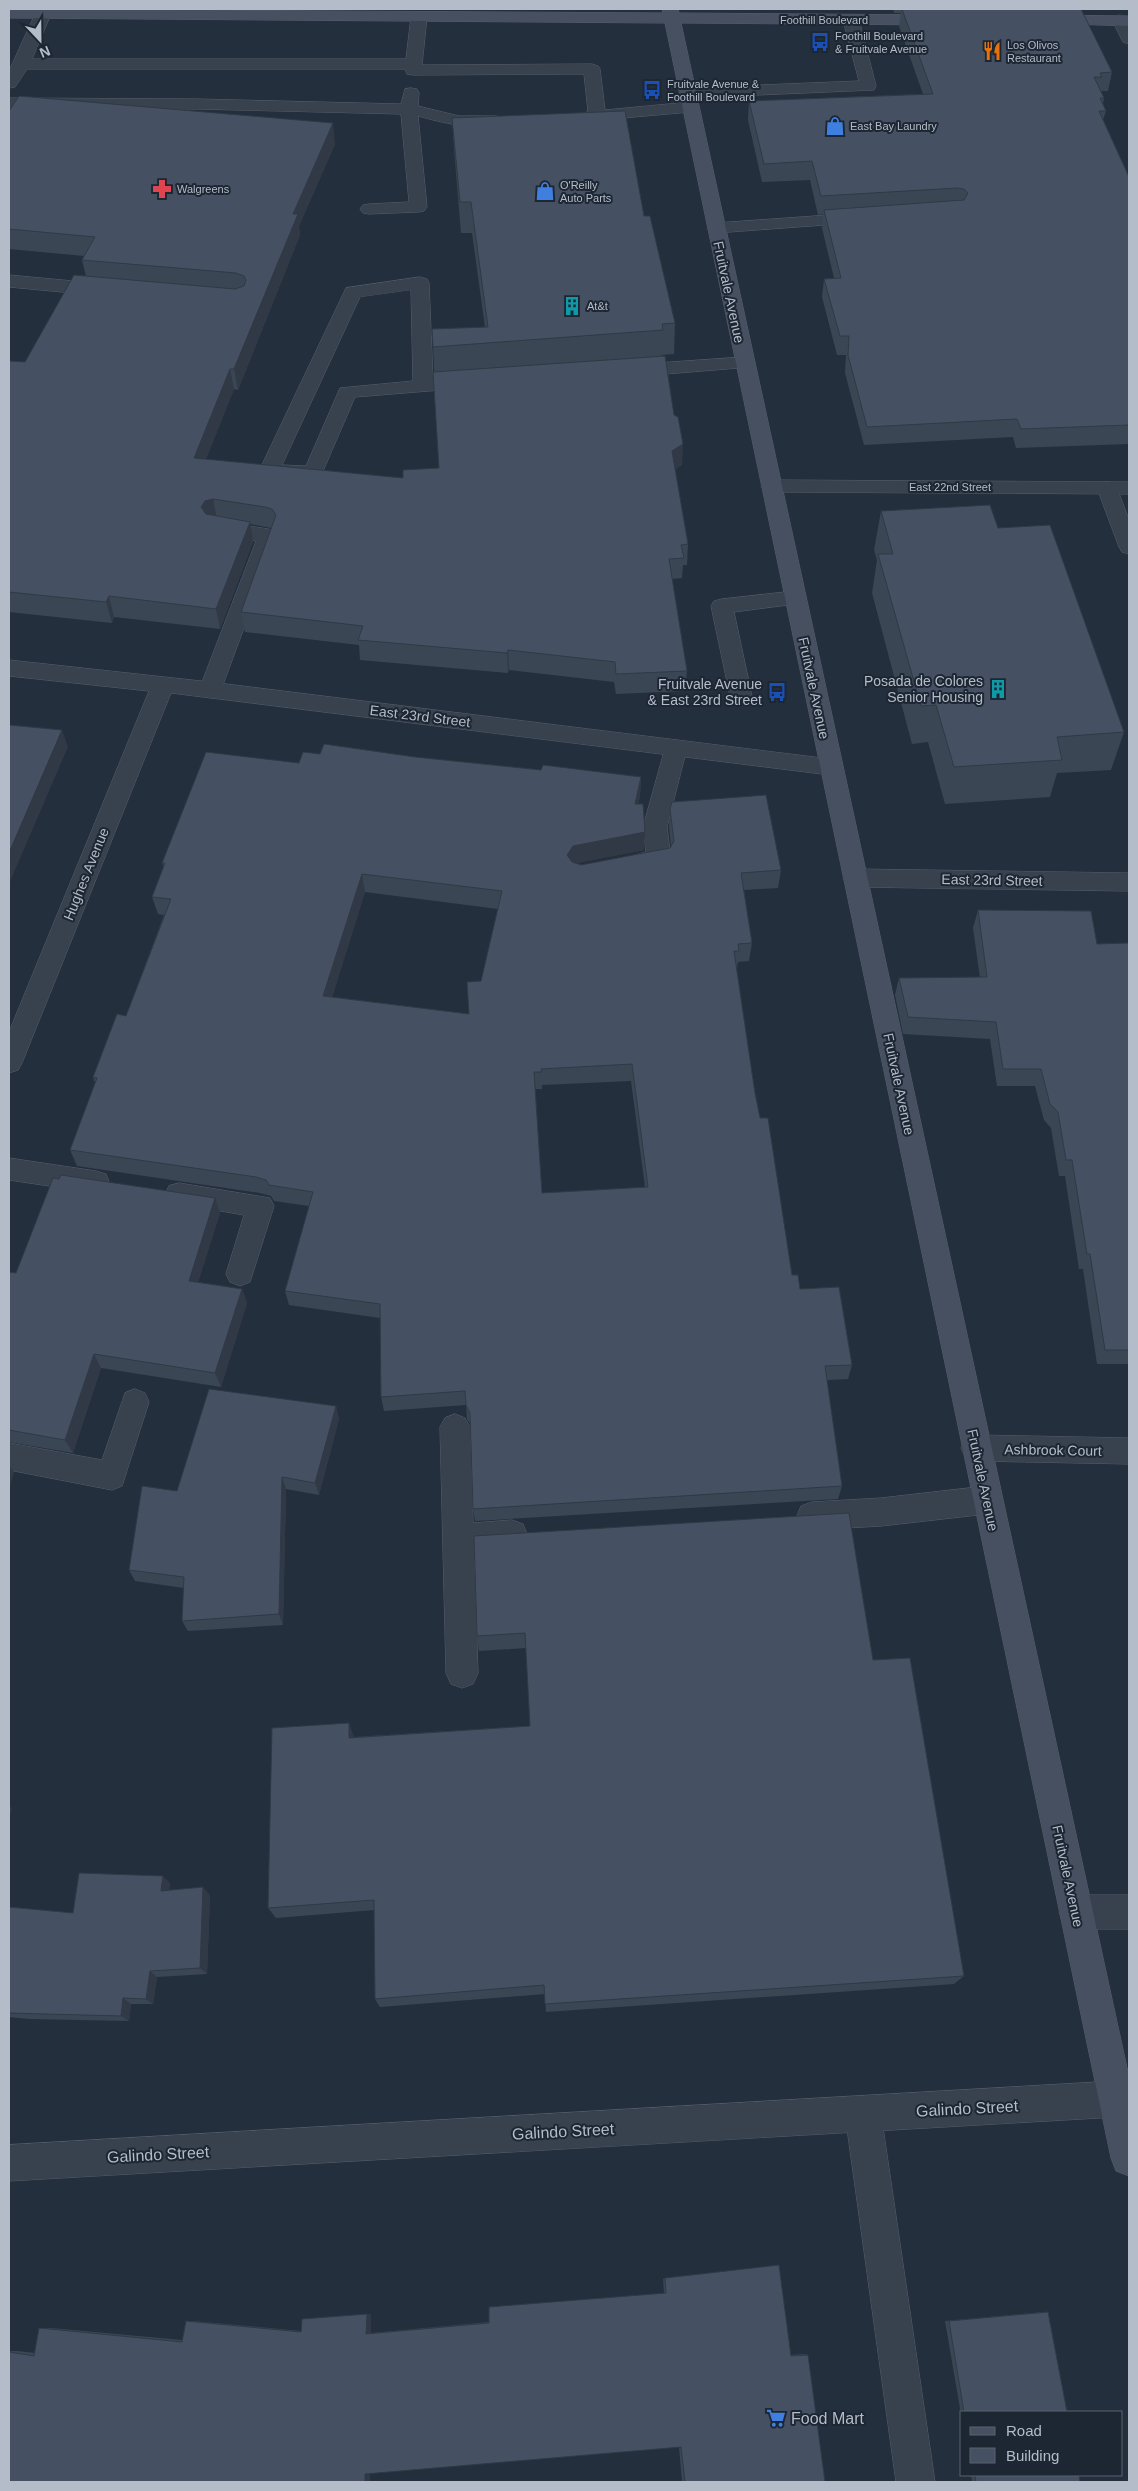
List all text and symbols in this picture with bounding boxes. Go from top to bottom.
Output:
street label: Foothill Boulevard [780,14,868,26]
north arrow [15,15,65,65]
place label: Foothill Boulevard & Fruitvale Avenue [835,30,927,55]
bus stop icon: Foothill Boulevard & Fruitvale Avenue [809,31,831,53]
place label: Los Olivos Restaurant [1007,39,1061,64]
restaurant icon: Los Olivos Restaurant [981,40,1003,62]
text: N [37,43,53,61]
place label: Fruitvale Avenue & Foothill Boulevard [667,78,760,103]
bus stop icon: Fruitvale Avenue & Foothill Boulevard [641,79,663,101]
shop icon: East Bay Laundry [824,115,846,137]
place label: East Bay Laundry [850,120,937,132]
pharmacy icon: Walgreens [151,178,173,200]
place label: O'Reilly Auto Parts [560,179,612,204]
shop icon: O'Reilly Auto Parts [534,180,556,202]
place label: Walgreens [177,183,230,195]
street label: Fruitvale Avenue [710,239,748,345]
building icon: At&t [561,295,583,317]
place label: At&t [587,300,608,312]
street label: East 22nd Street [909,481,991,493]
street label: Fruitvale Avenue [795,635,833,741]
place label: Posada de Colores Senior Housing [864,673,983,705]
place label: Fruitvale Avenue & East 23rd Street [648,676,762,708]
building icon: Posada de Colores Senior Housing [987,678,1009,700]
bus stop icon: Fruitvale Avenue & East 23rd Street [766,681,788,703]
street label: East 23rd Street [369,702,471,730]
street label: Hughes Avenue [60,825,112,923]
street label: East 23rd Street [941,871,1043,889]
street label: Fruitvale Avenue [880,1031,918,1137]
street label: Fruitvale Avenue [964,1427,1002,1533]
street label: Ashbrook Court [1004,1441,1102,1459]
street label: Fruitvale Avenue [1049,1823,1087,1929]
street label: Galindo Street [916,2097,1019,2120]
street label: Galindo Street [512,2120,615,2143]
street label: Galindo Street [107,2143,210,2166]
supermarket icon: Food Mart [765,2407,787,2429]
place label: Food Mart [791,2410,864,2427]
legend [960,2411,1123,2476]
text: Road [1006,2422,1042,2439]
text: Building [1006,2447,1059,2464]

